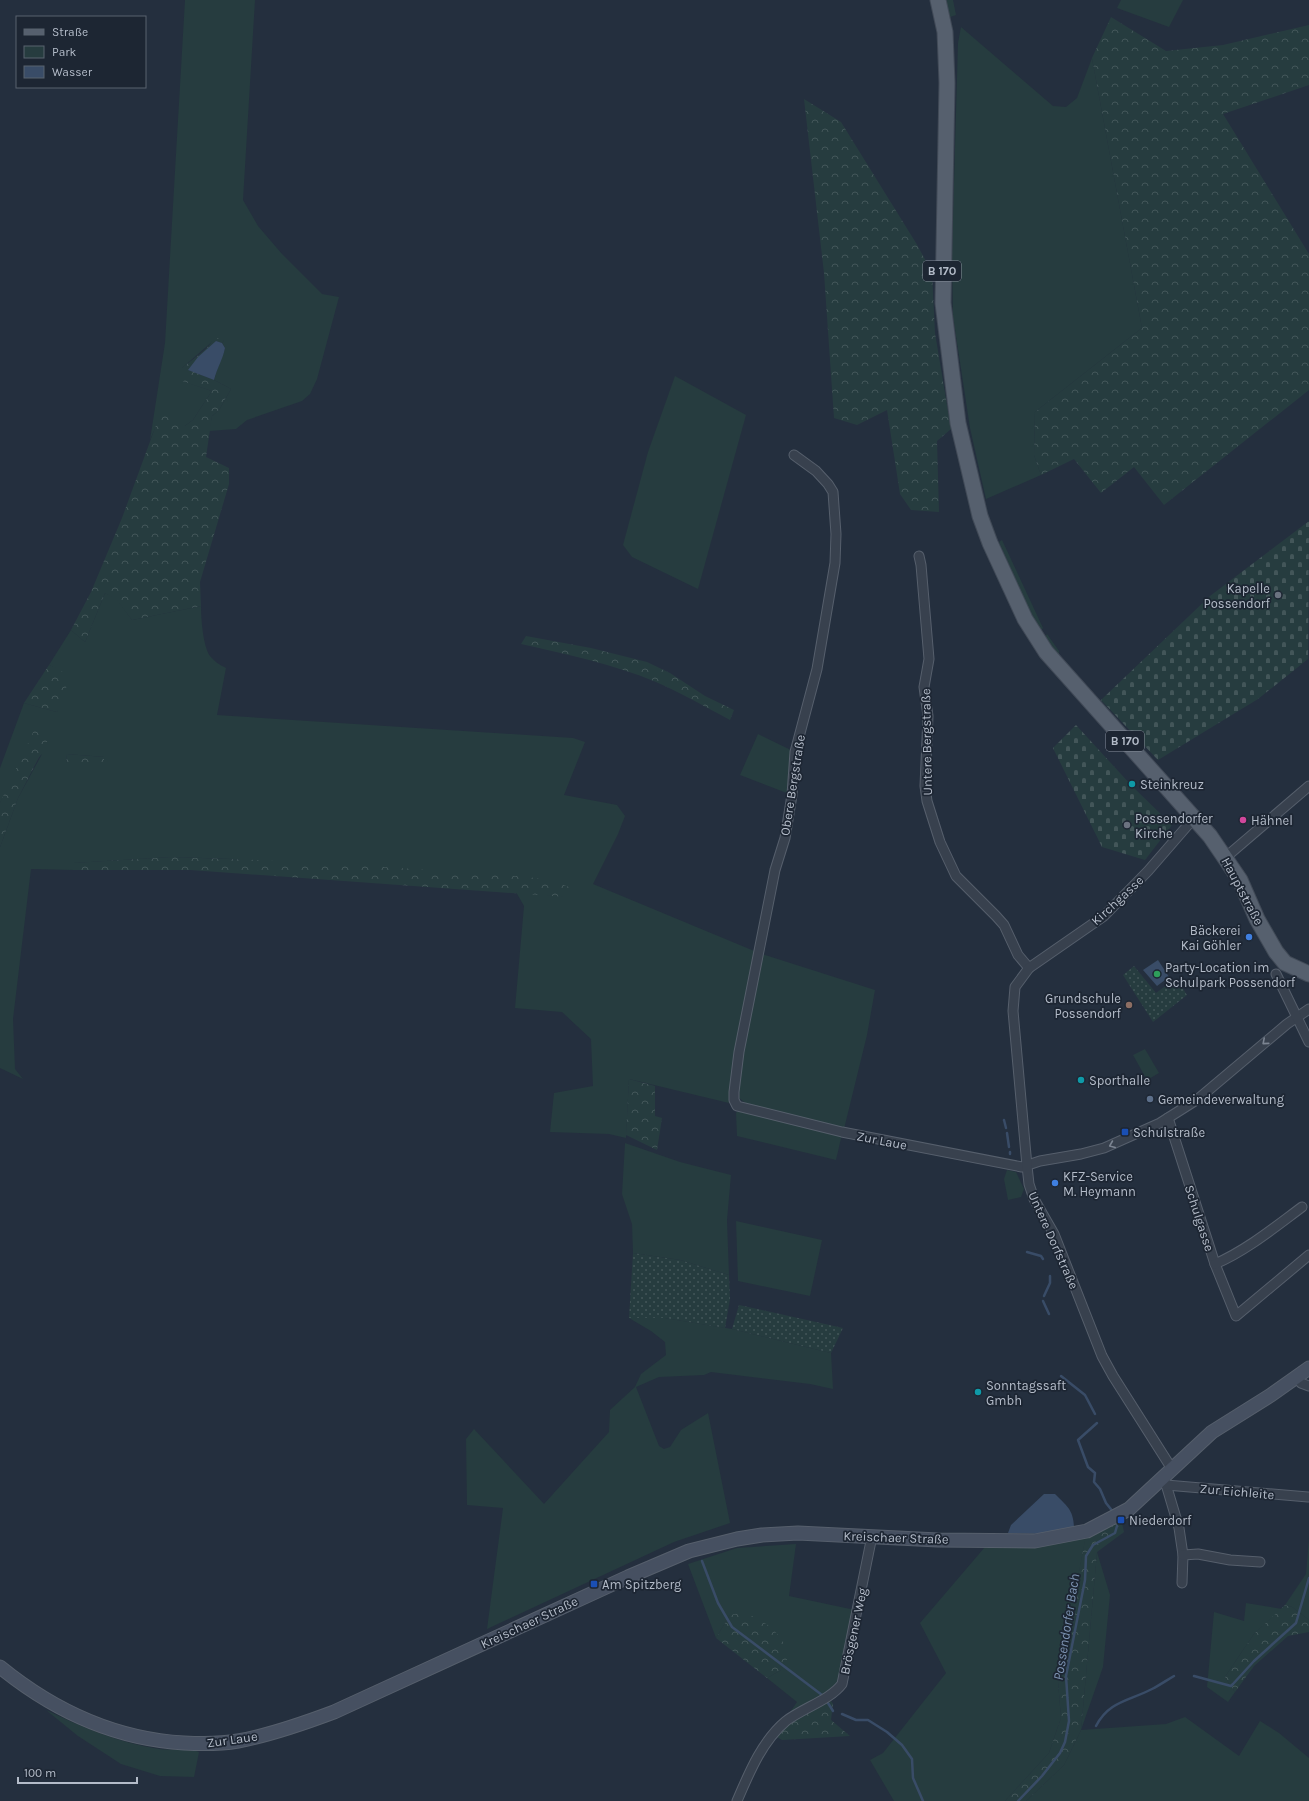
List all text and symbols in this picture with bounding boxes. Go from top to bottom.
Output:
legend [16,16,146,88]
text: Straße [52,25,88,39]
text: Park [52,45,77,59]
text: Wasser [52,65,93,79]
road number: B 170 [923,261,961,281]
place label: Kapelle Possendorf [1204,581,1271,611]
marker: Kapelle Possendorf [1273,590,1283,600]
street label: Untere Bergstraße [918,688,935,796]
road number: B 170 [1106,731,1144,751]
street label: Obere Bergstraße [777,733,808,837]
place label: Steinkreuz [1140,777,1204,792]
marker: Steinkreuz [1127,779,1137,789]
place label: Possendorfer Kirche [1135,811,1213,841]
place label: Hähnel [1251,813,1293,828]
marker: Hähnel [1238,815,1248,825]
marker: Possendorfer Kirche [1122,820,1132,830]
street label: Hauptstraße [1218,855,1267,928]
street label: Kirchgasse [1088,872,1147,928]
place label: Bäckerei Kai Göhler [1181,923,1241,953]
marker: Bäckerei Kai Göhler [1244,932,1254,942]
place label: Party-Location im Schulpark Possendorf [1165,960,1296,990]
marker: Party-Location im Schulpark Possendorf [1152,969,1162,979]
place label: Grundschule Possendorf [1045,991,1122,1021]
marker: Grundschule Possendorf [1124,1000,1134,1010]
one-way arrow [1263,1037,1270,1044]
place label: Sporthalle [1089,1073,1150,1088]
marker: Sporthalle [1076,1075,1086,1085]
place label: Gemeindeverwaltung [1158,1092,1285,1107]
marker: Gemeindeverwaltung [1145,1094,1155,1104]
place label: Schulstraße [1133,1125,1205,1140]
marker: Schulstraße [1120,1127,1130,1137]
street label: Zur Laue [855,1128,909,1153]
one-way arrow [1108,1140,1115,1148]
place label: KFZ-Service M. Heymann [1063,1169,1136,1199]
marker: KFZ-Service M. Heymann [1050,1178,1060,1188]
street label: Schulgasse [1182,1183,1217,1253]
street label: Untere Dorfstraße [1025,1189,1082,1292]
place label: Sonntagssaft Gmbh [986,1378,1066,1408]
marker: Sonntagssaft Gmbh [973,1387,983,1397]
street label: Zur Eichleite [1199,1481,1275,1502]
place label: Niederdorf [1129,1513,1192,1528]
marker: Niederdorf [1116,1515,1126,1525]
street label: Kreischaer Straße [843,1528,949,1547]
water label: Possendorfer Bach [1050,1572,1083,1682]
place label: Am Spitzberg [602,1577,682,1592]
marker: Am Spitzberg [589,1579,599,1589]
street label: Brösgener Weg [837,1586,870,1676]
street label: Kreischaer Straße [478,1593,580,1652]
street label: Zur Laue [206,1728,259,1750]
scale bar [18,1759,137,1785]
text: 100 m [24,1766,56,1780]

